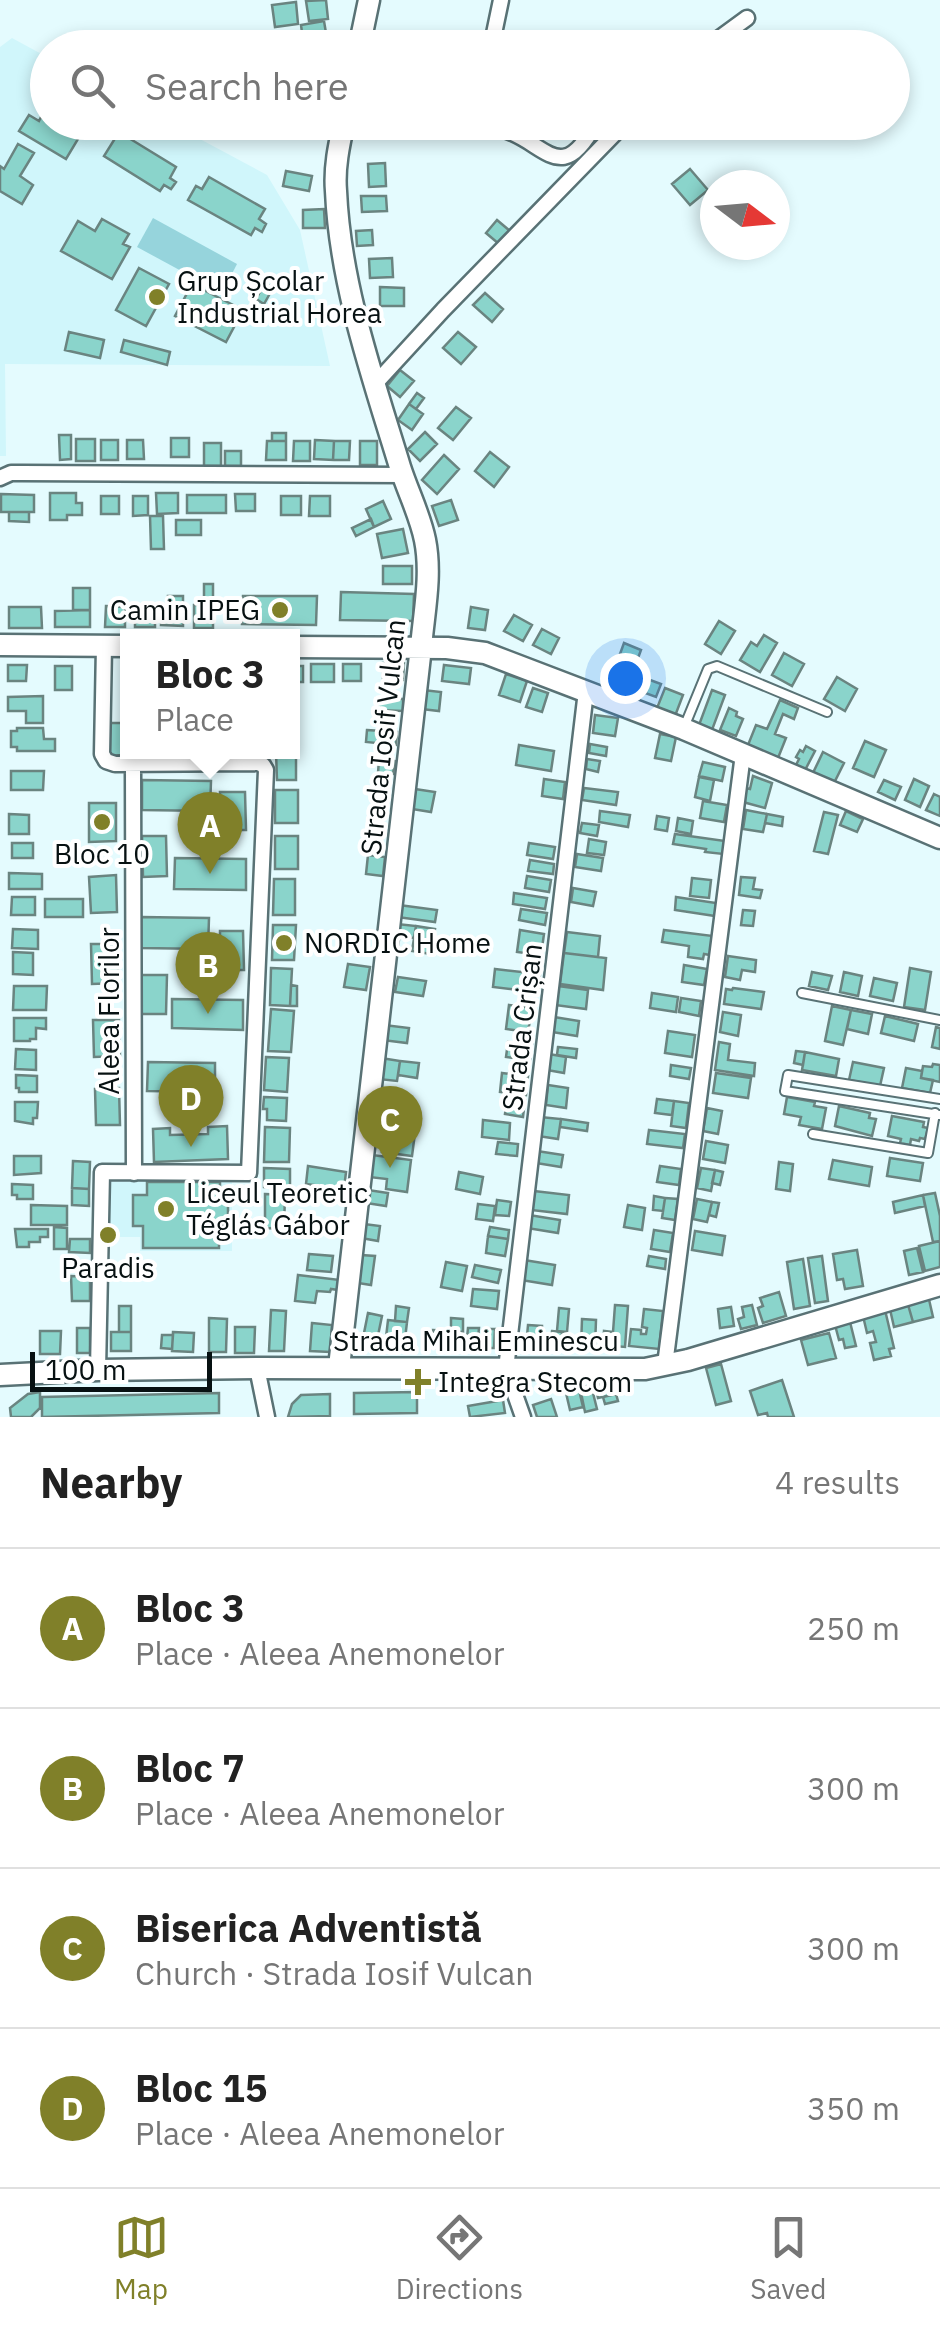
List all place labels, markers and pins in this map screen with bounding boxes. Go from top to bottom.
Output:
place label: Grup Școlar Industrial Horea [177,262,382,331]
marker: Grup Școlar Industrial Horea [146,286,168,308]
place label: Camin IPEG [110,591,260,628]
marker: Camin IPEG [269,599,291,621]
pin: A [178,792,242,874]
marker: Bloc 10 [91,811,113,833]
place label: Bloc 10 [54,835,150,872]
place label: NORDIC Home [304,924,491,961]
pin: B [176,932,240,1014]
marker: NORDIC Home [273,932,295,954]
pin: D [158,1064,224,1147]
pin: C [358,1086,422,1168]
place label: Liceul Teoretic Téglás Gábor [186,1174,368,1243]
marker: Liceul Teoretic Téglás Gábor [155,1198,177,1220]
marker: Paradis [97,1224,119,1246]
place label: Paradis [61,1249,155,1286]
place label: Integra Stecom [438,1363,632,1400]
marker: Integra Stecom [407,1371,429,1393]

